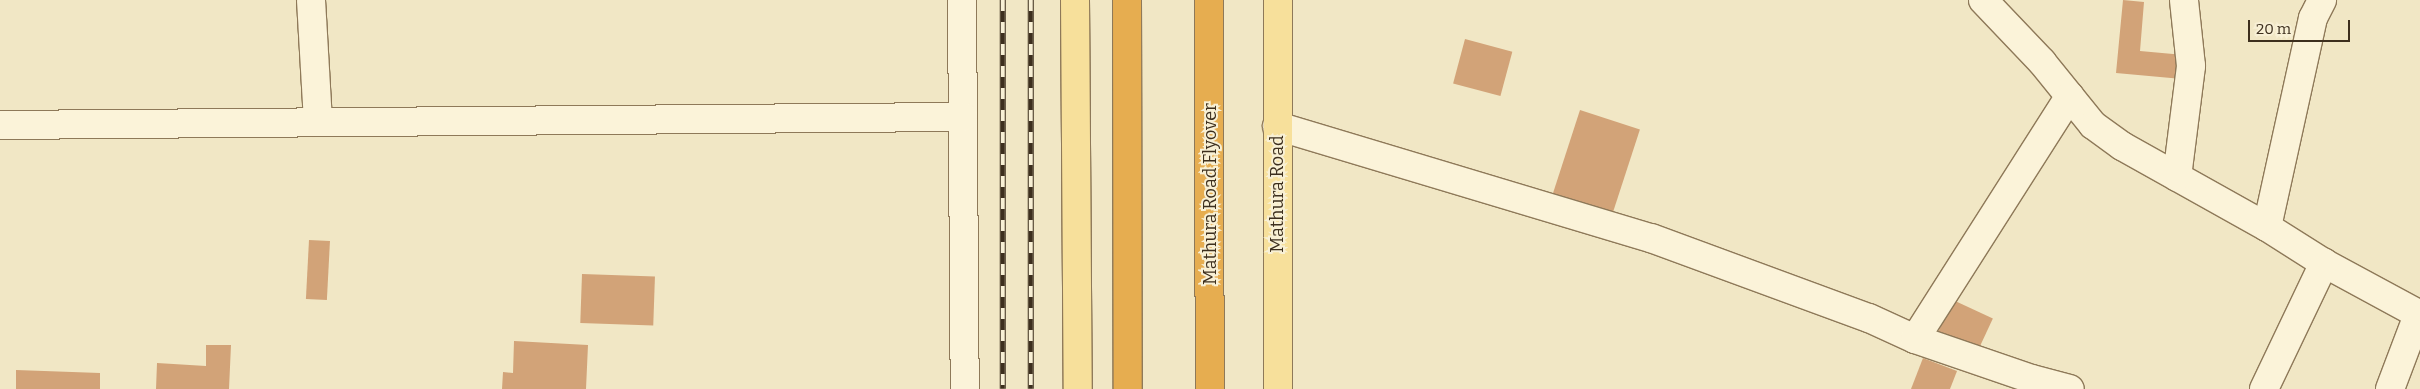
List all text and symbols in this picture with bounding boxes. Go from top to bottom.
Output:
scale bar [2250,10,2352,42]
text: 20 m [2256,20,2291,38]
street label: Mathura Road Flyover [1199,103,1221,285]
street label: Mathura Road [1266,135,1288,253]

